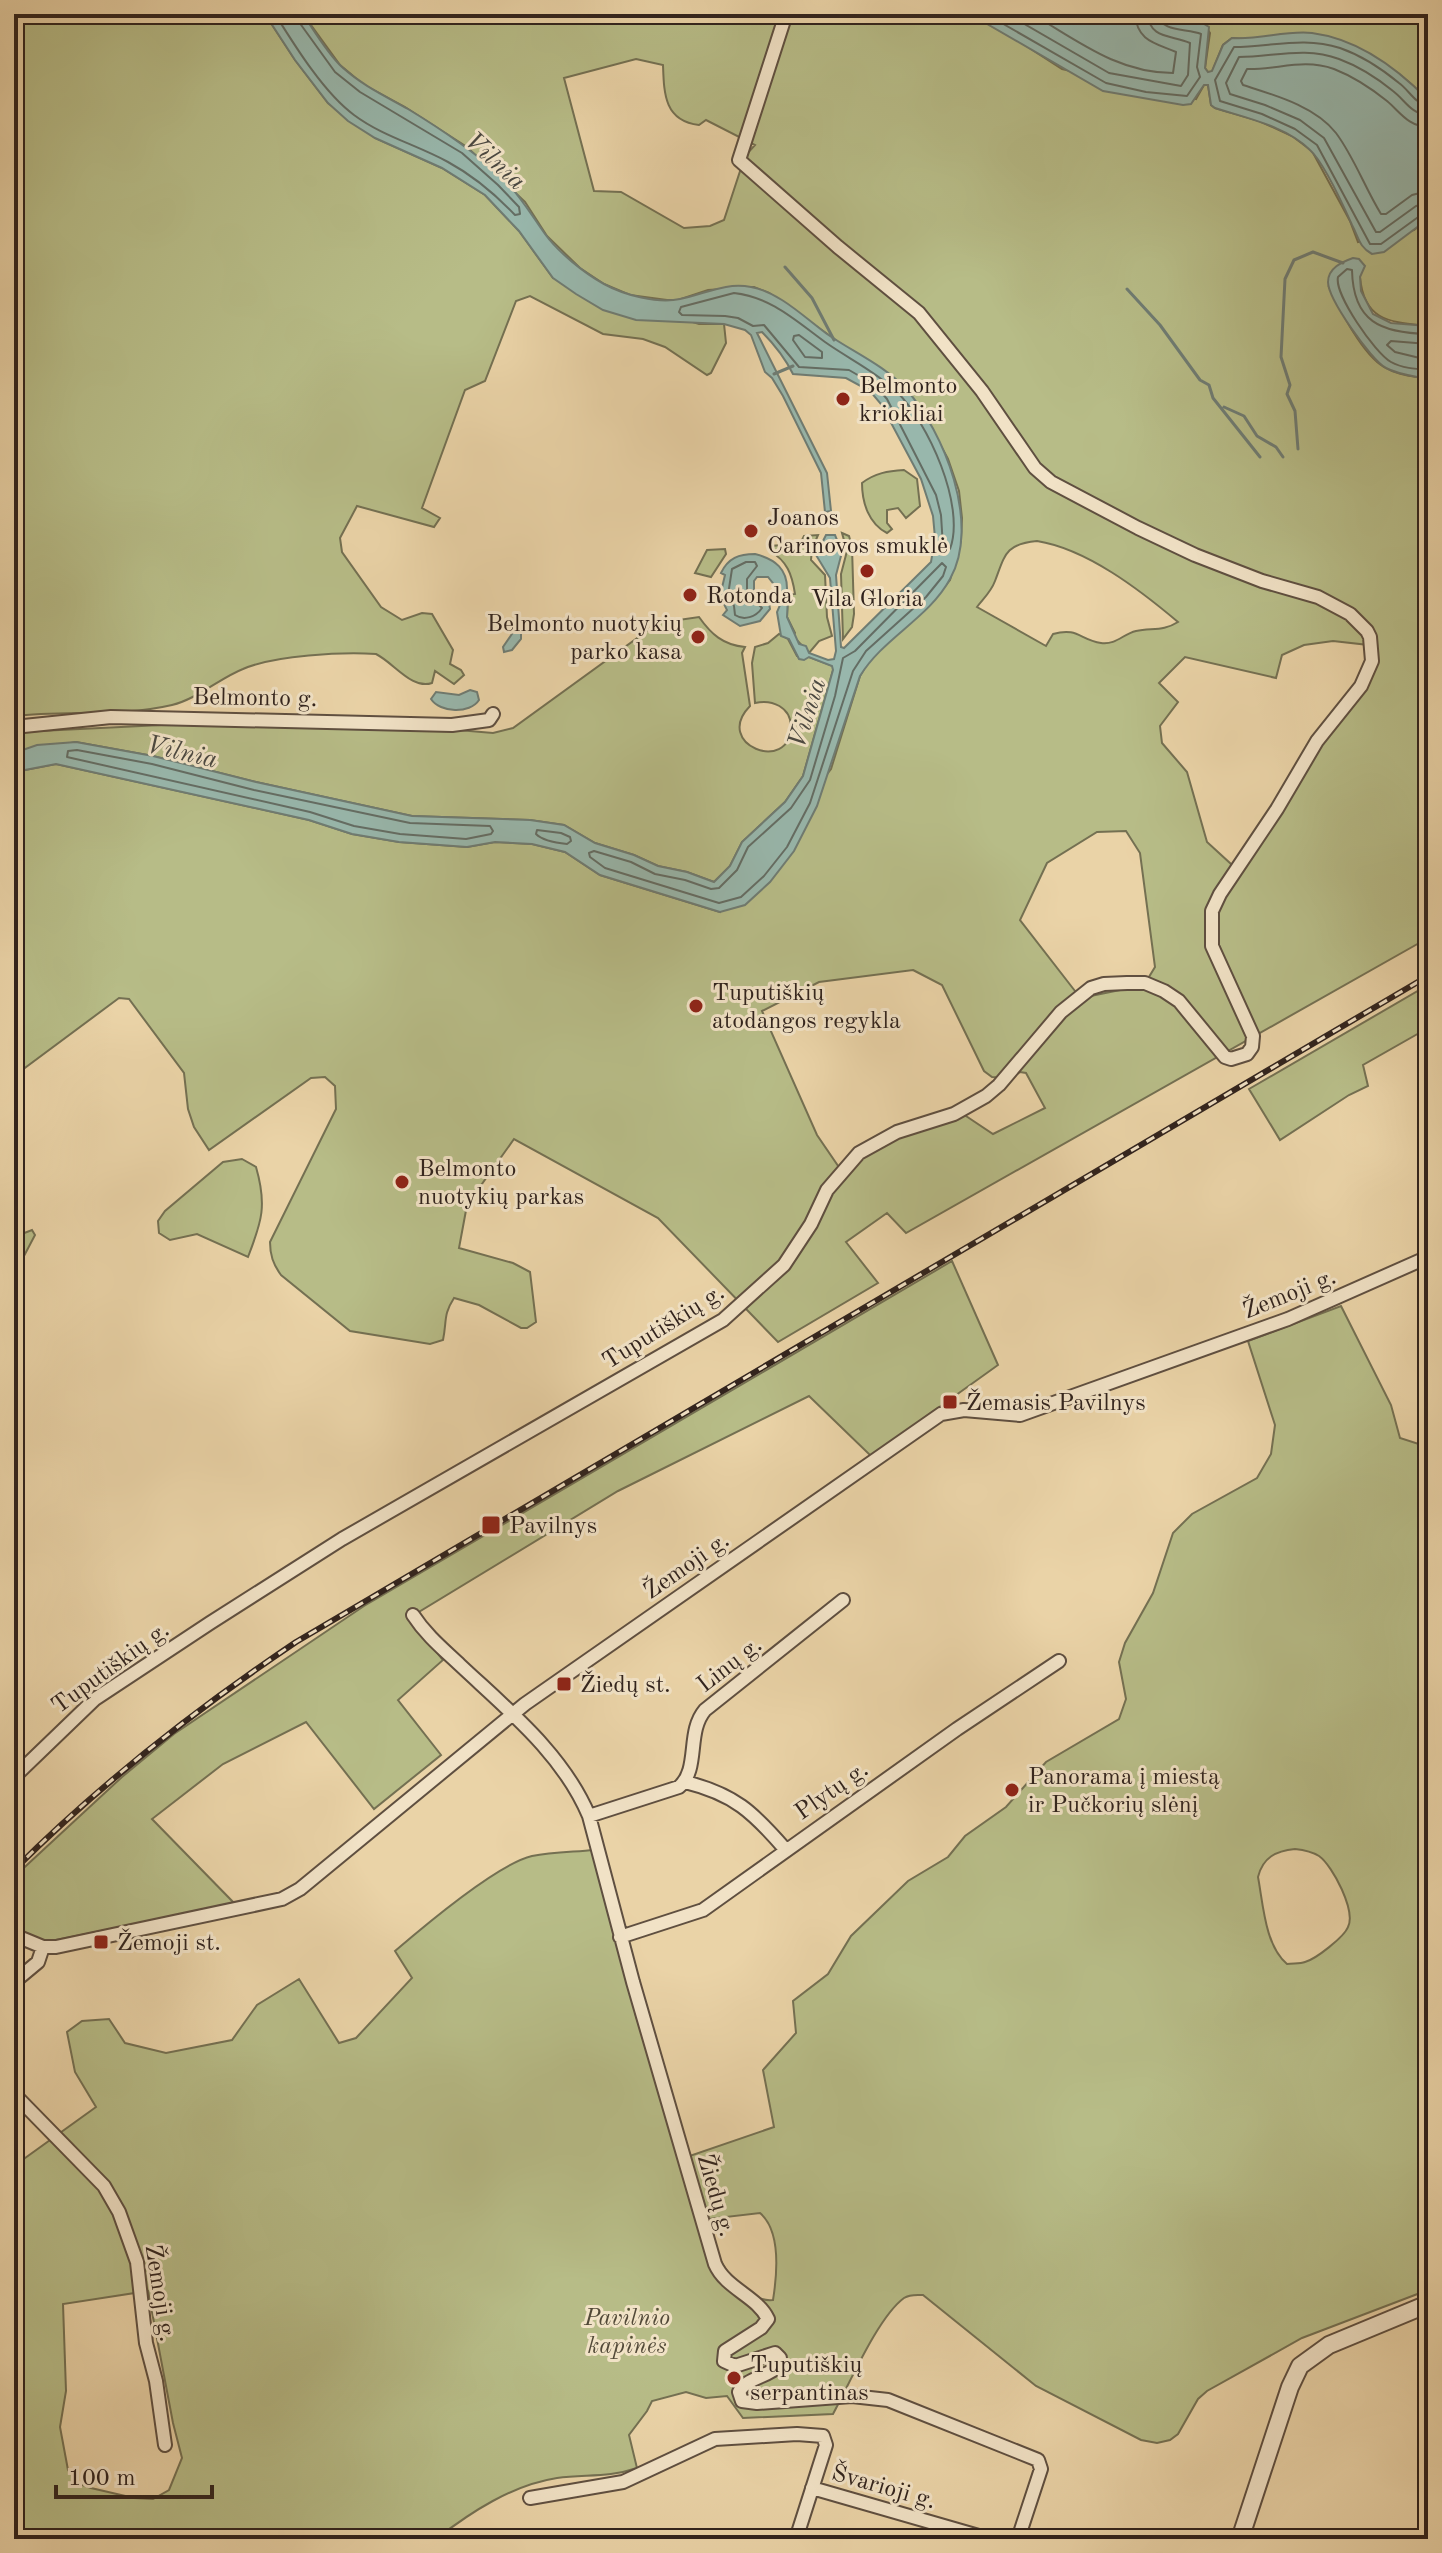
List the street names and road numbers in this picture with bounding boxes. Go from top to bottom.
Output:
street label: Belmonto g. [192,686,318,712]
street label: Žemoji g. [1238,1262,1340,1324]
street label: Tuputiškių g. [599,1281,729,1375]
street label: Žemoji g. [638,1525,734,1605]
street label: Tuputiškių g. [48,1618,174,1719]
street label: Linų g. [693,1633,767,1698]
street label: Plytų g. [791,1758,873,1825]
street label: Žiedų g. [692,2150,742,2240]
street label: Žemoji g. [139,2242,183,2344]
street label: Švarioji g. [828,2457,940,2514]

